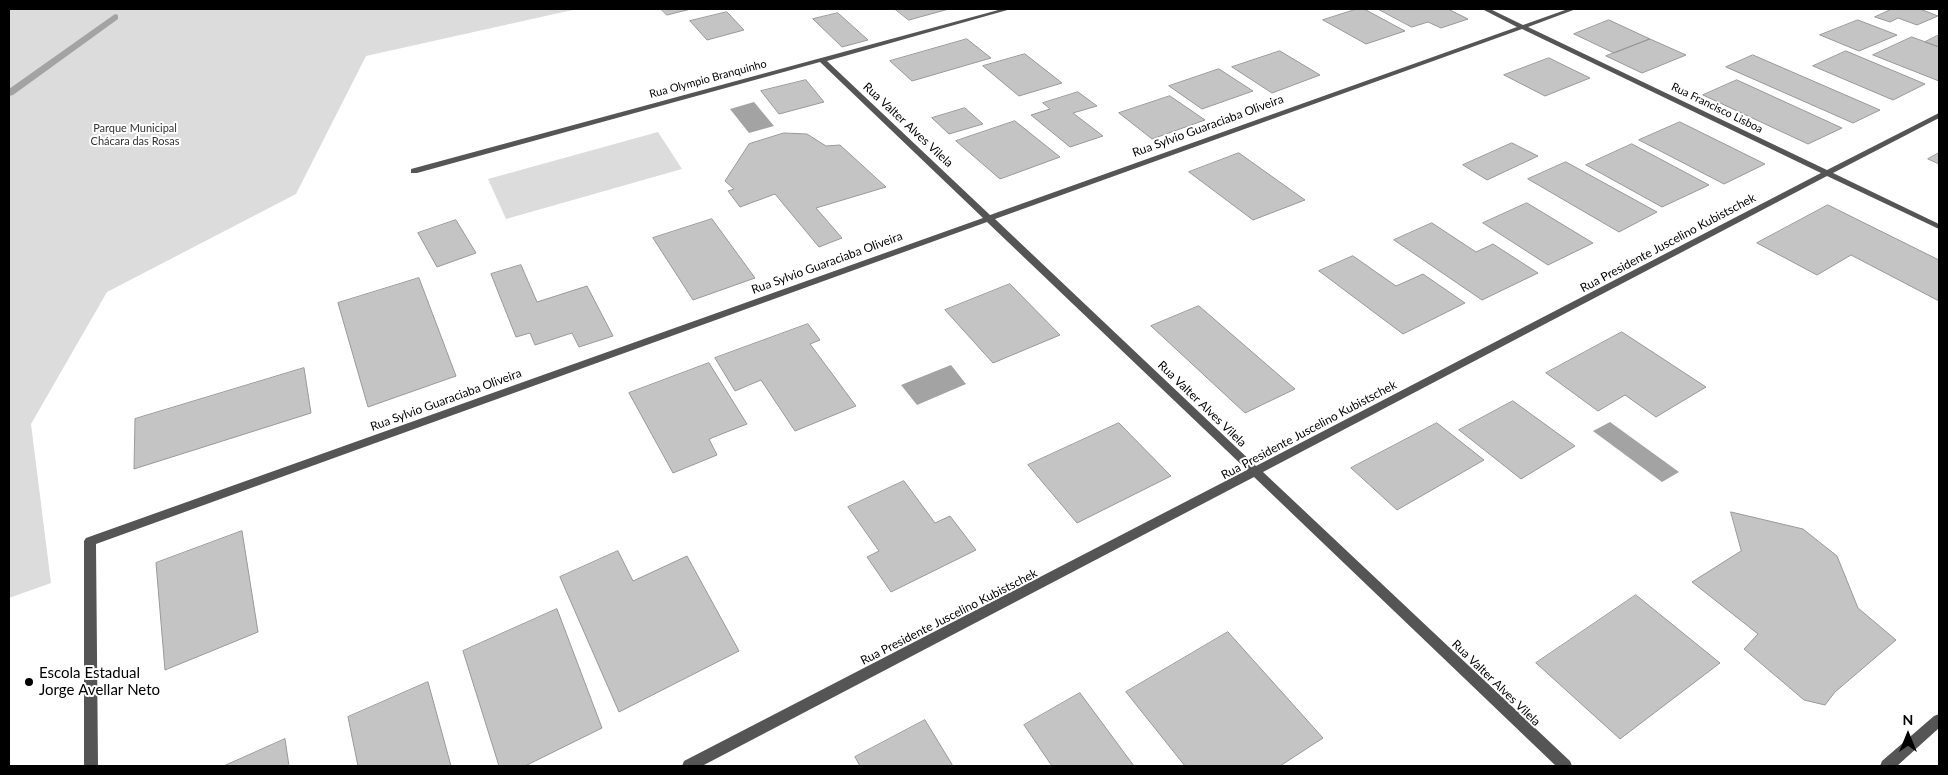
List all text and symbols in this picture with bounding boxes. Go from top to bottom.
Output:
street label: Rua Olympio Branquinho [648,57,768,101]
street label: Rua Valter Alves Vilela [860,80,956,170]
street label: Rua Francisco Lisboa [1669,80,1765,136]
street label: Rua Sylvio Guaraciaba Oliveira [1130,92,1286,160]
park label: Parque Municipal Chácara das Rosas [91,121,179,147]
street label: Rua Presidente Juscelino Kubistschek [1578,191,1758,295]
street label: Rua Sylvio Guaraciaba Oliveira [749,229,905,297]
street label: Rua Valter Alves Vilela [1155,358,1249,450]
street label: Rua Sylvio Guaraciaba Oliveira [368,366,524,434]
street label: Rua Presidente Juscelino Kubistschek [1219,378,1399,482]
street label: Rua Presidente Juscelino Kubistschek [858,566,1040,668]
street label: Rua Valter Alves Vilela [1449,637,1543,729]
place label: Escola Estadual Jorge Avellar Neto [39,664,160,699]
marker: Escola Estadual Jorge Avellar Neto [23,676,35,688]
north arrow [1883,710,1933,760]
text: N [1903,711,1913,728]

